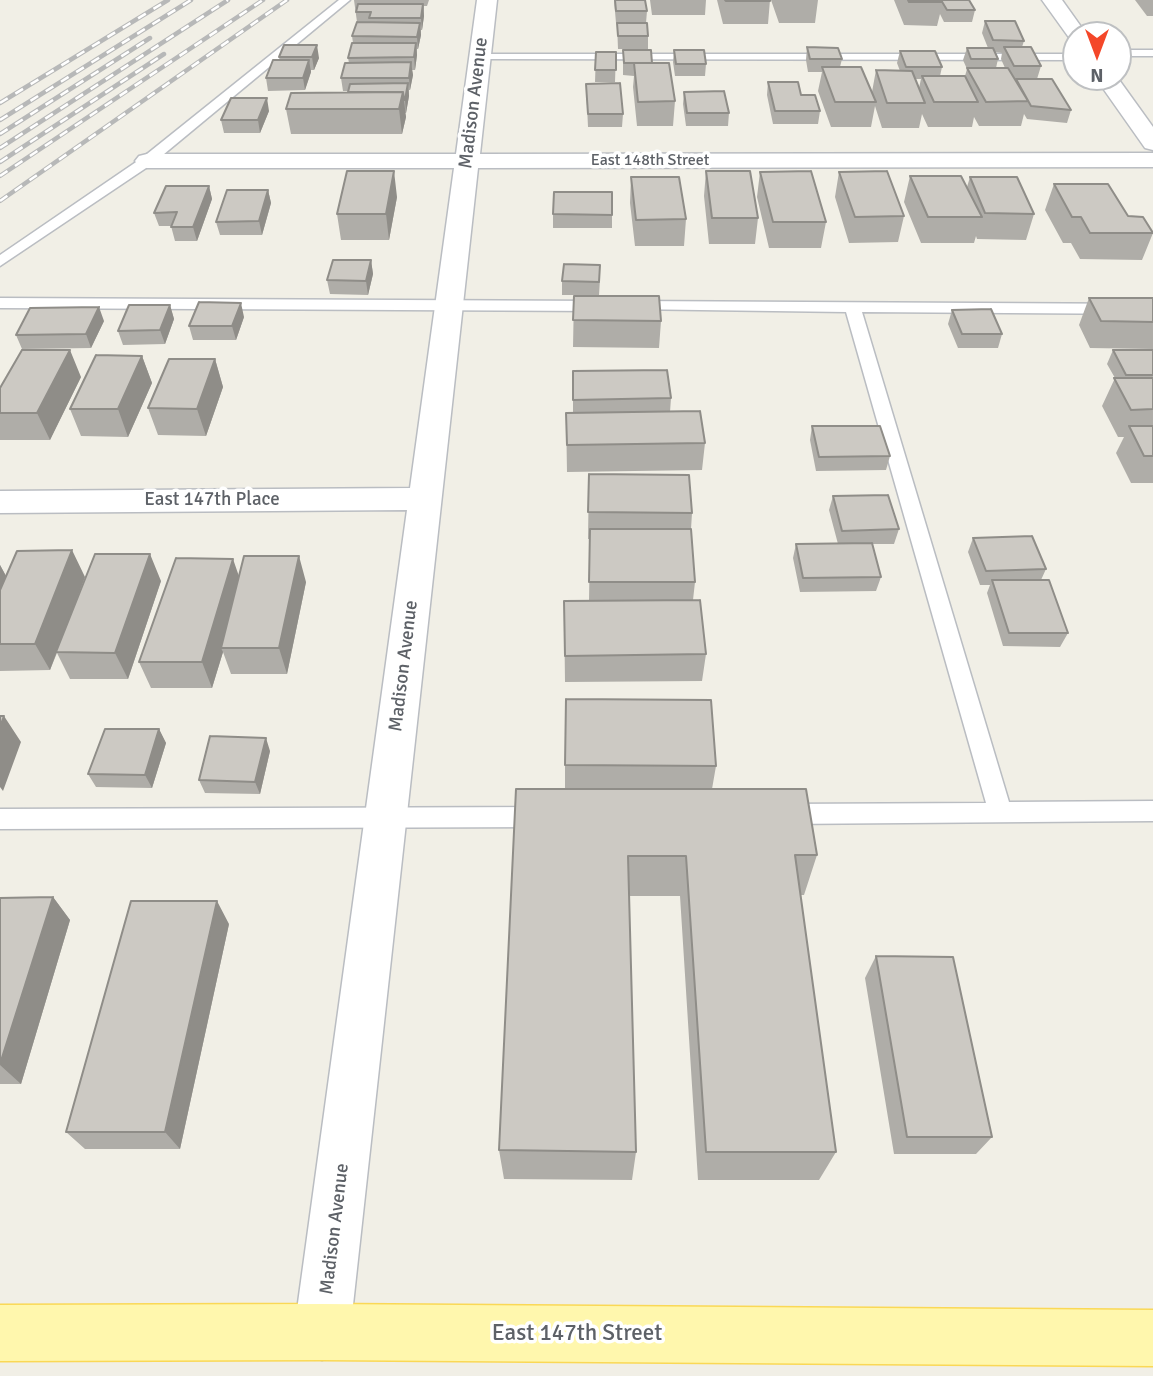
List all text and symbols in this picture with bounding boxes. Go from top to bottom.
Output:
north arrow [1062,21,1132,91]
street label: Madison Avenue [455,36,493,170]
text: N [1090,63,1104,87]
street label: East 148th Street [591,151,709,171]
street label: East 147th Place [144,489,280,511]
street label: Madison Avenue [385,599,423,733]
street label: Madison Avenue [316,1162,354,1296]
street label: East 147th Street [492,1320,662,1348]

